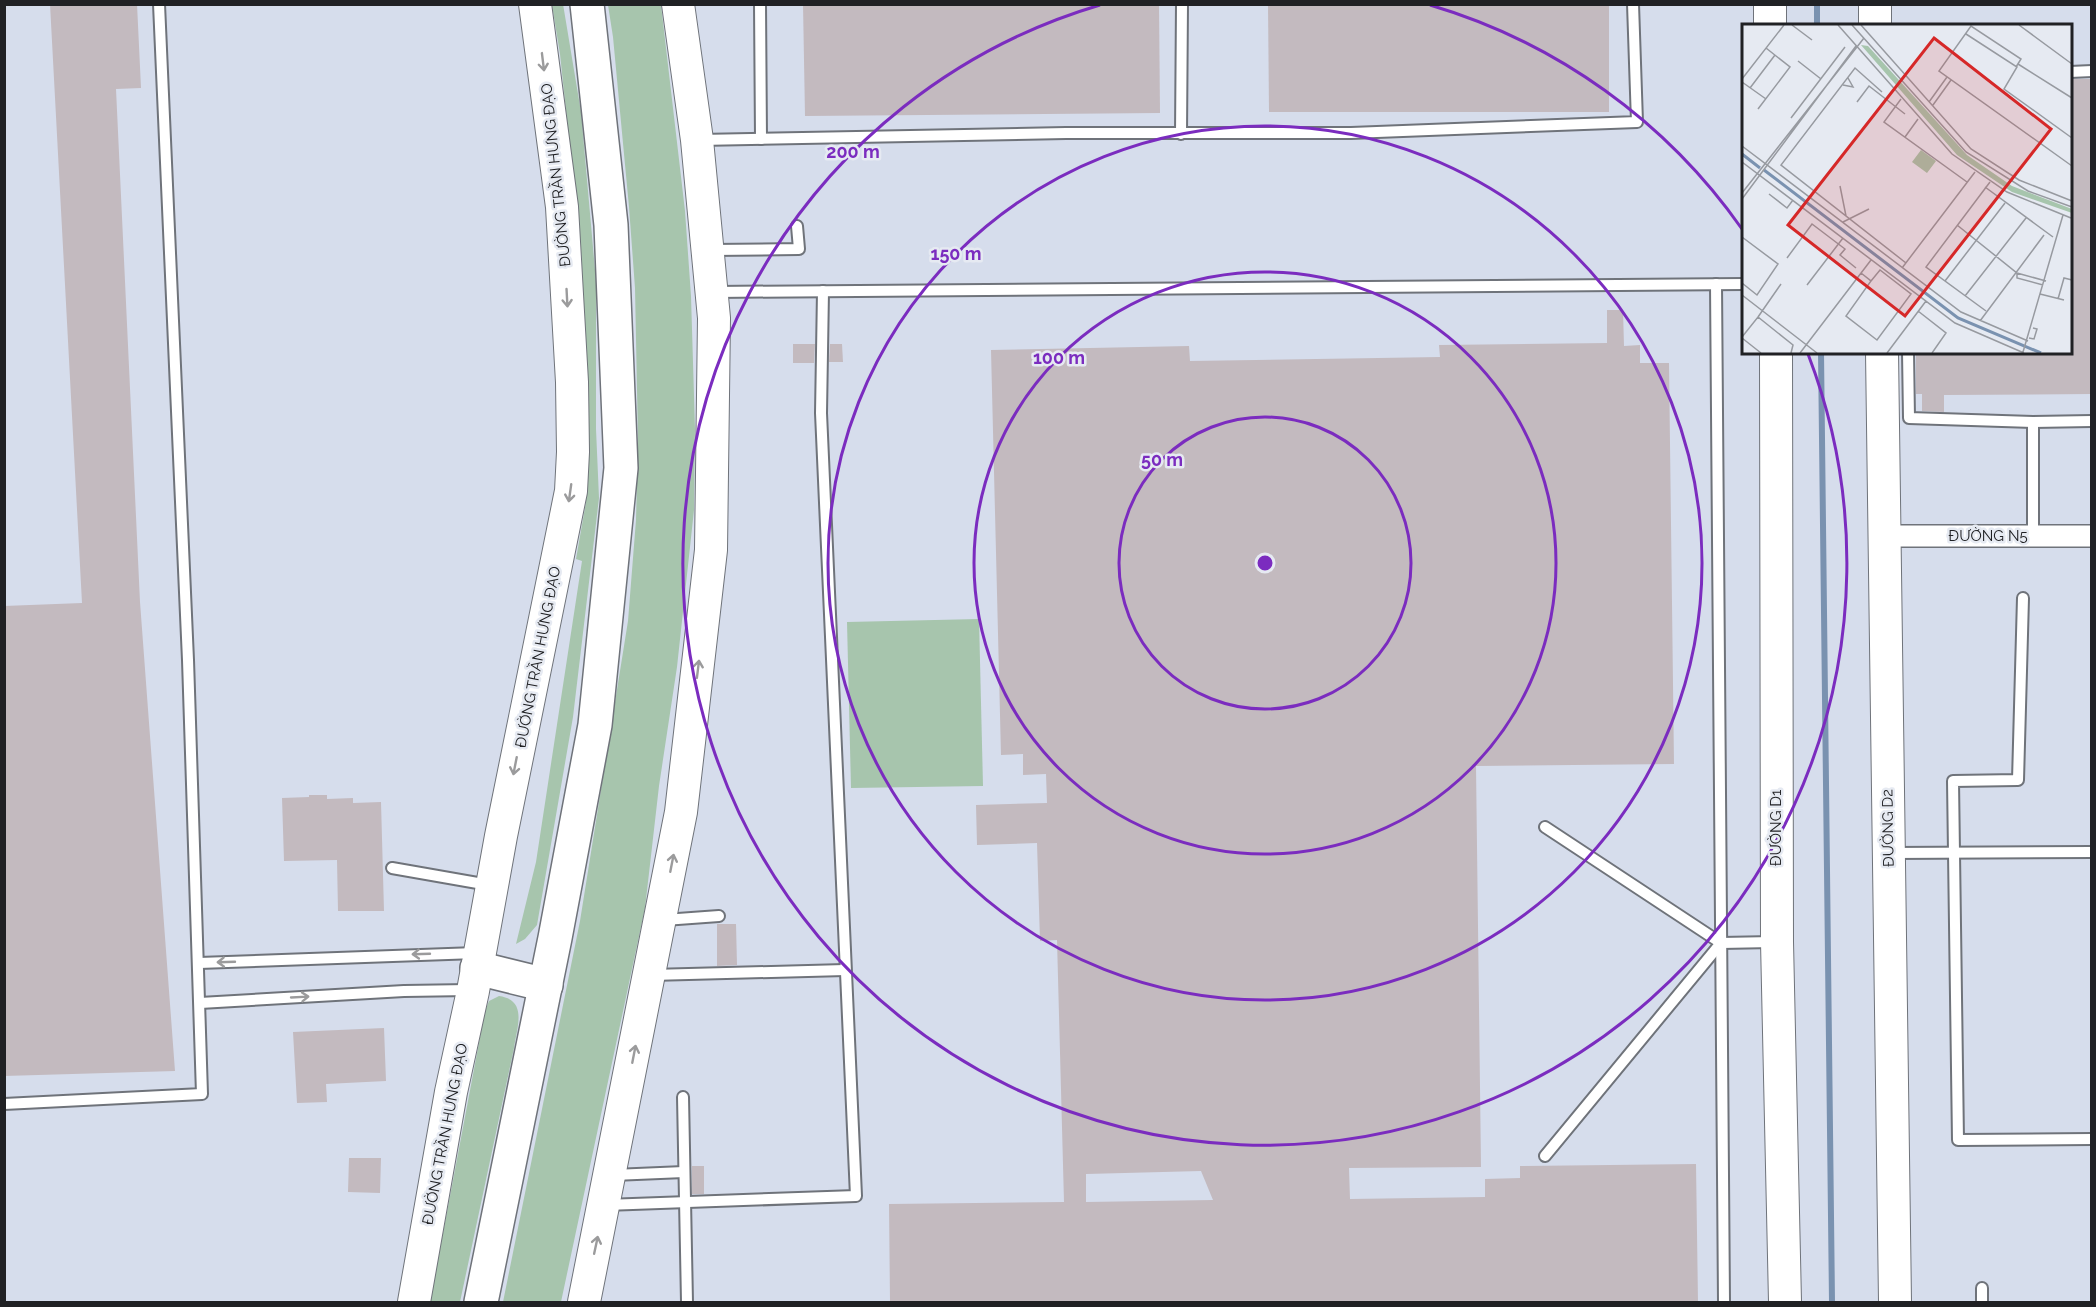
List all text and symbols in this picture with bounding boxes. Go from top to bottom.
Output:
inset map [1742,24,2072,354]
one-way arrow [538,52,549,72]
street label: ĐƯỜNG TRẦN HƯNG ĐẠO [536,82,575,268]
text: 200 m [826,141,880,162]
text: 150 m [931,243,982,264]
one-way arrow [562,288,573,308]
text: 100 m [1033,347,1085,368]
text: 50 m [1141,449,1183,470]
one-way arrow [564,482,575,502]
street label: ĐƯỜNG N5 [1948,527,2028,545]
centre of rings [1255,553,1275,573]
street label: ĐƯỜNG TRẦN HƯNG ĐẠO [511,565,564,749]
one-way arrow [692,660,703,680]
one-way arrow [509,756,520,776]
street label: ĐƯỜNG D1 [1767,789,1785,866]
street label: ĐƯỜNG D2 [1878,789,1898,867]
one-way arrow [667,853,678,873]
one-way arrow [411,949,431,960]
one-way arrow [216,956,236,968]
one-way arrow [290,991,310,1002]
street label: ĐƯỜNG TRẦN HƯNG ĐẠO [418,1042,471,1226]
one-way arrow [629,1045,640,1064]
one-way arrow [591,1236,602,1255]

